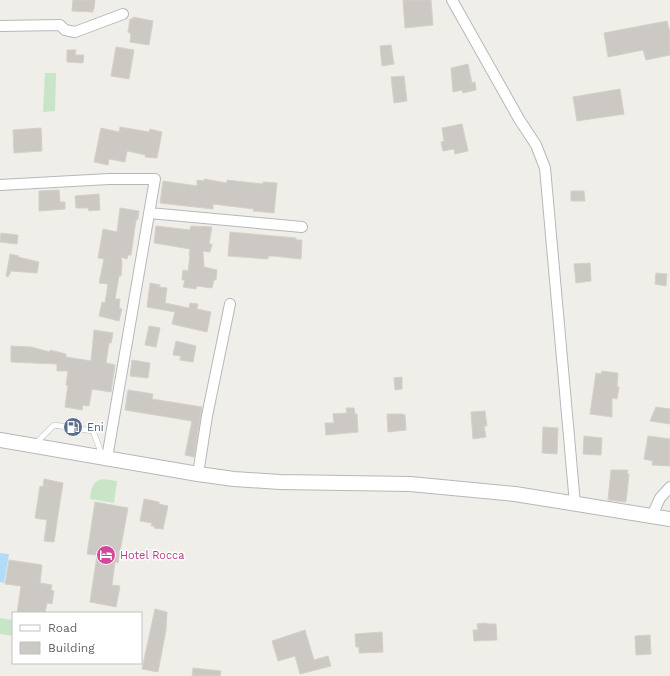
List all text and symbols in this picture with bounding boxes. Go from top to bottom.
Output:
fuel station icon: Eni [62,416,84,438]
place label: Eni [87,421,104,434]
hotel icon: Hotel Rocca [95,544,117,566]
place label: Hotel Rocca [120,549,184,562]
legend [12,612,142,664]
text: Road [48,621,77,635]
text: Building [48,641,95,655]

